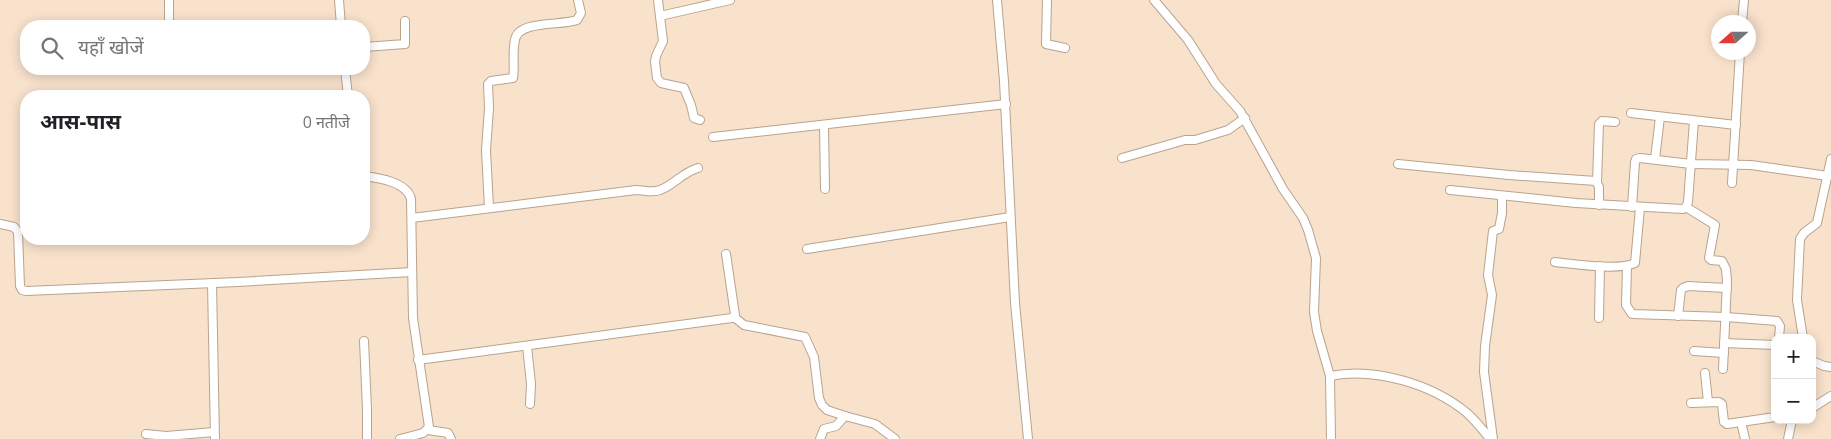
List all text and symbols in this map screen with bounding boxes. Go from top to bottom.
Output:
north arrow [1711,15,1756,60]
search box [20,20,370,75]
icon: search [38,34,66,62]
text: यहाँ खोजें [78,34,144,60]
text: आस-पास [40,107,121,135]
text: 0 नतीजे [303,111,350,133]
map controls [1771,334,1816,424]
button: + [1771,334,1816,379]
button: − [1771,379,1816,424]

